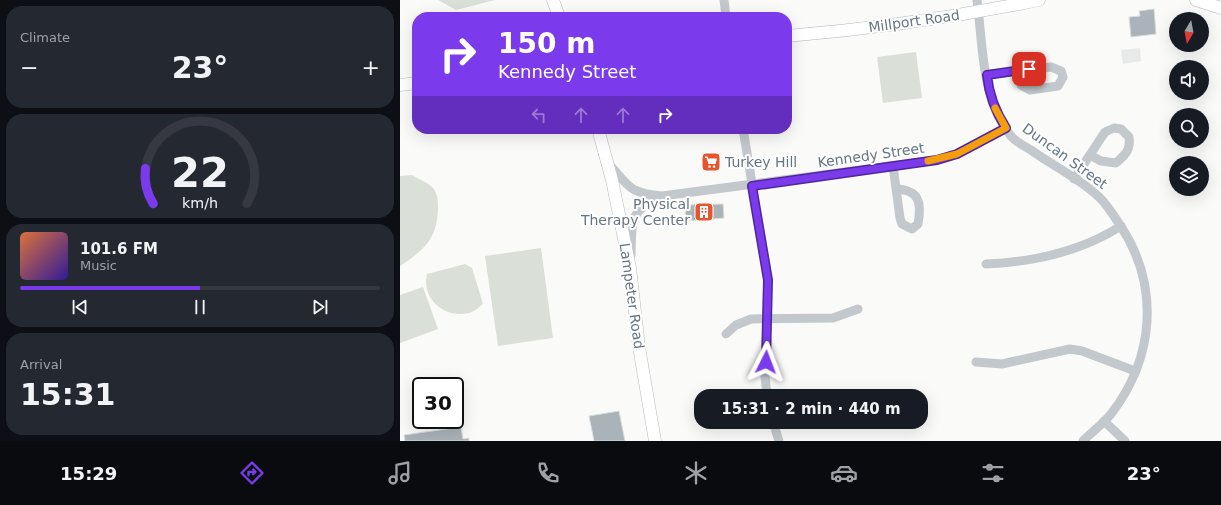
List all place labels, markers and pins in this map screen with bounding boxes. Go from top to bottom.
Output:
pin [1012,52,1046,86]
supermarket icon: Turkey Hill [700,151,722,173]
place label: Turkey Hill [724,154,797,170]
place label: Physical Therapy Center [580,196,690,228]
building icon: Physical Therapy Center [693,201,715,223]

